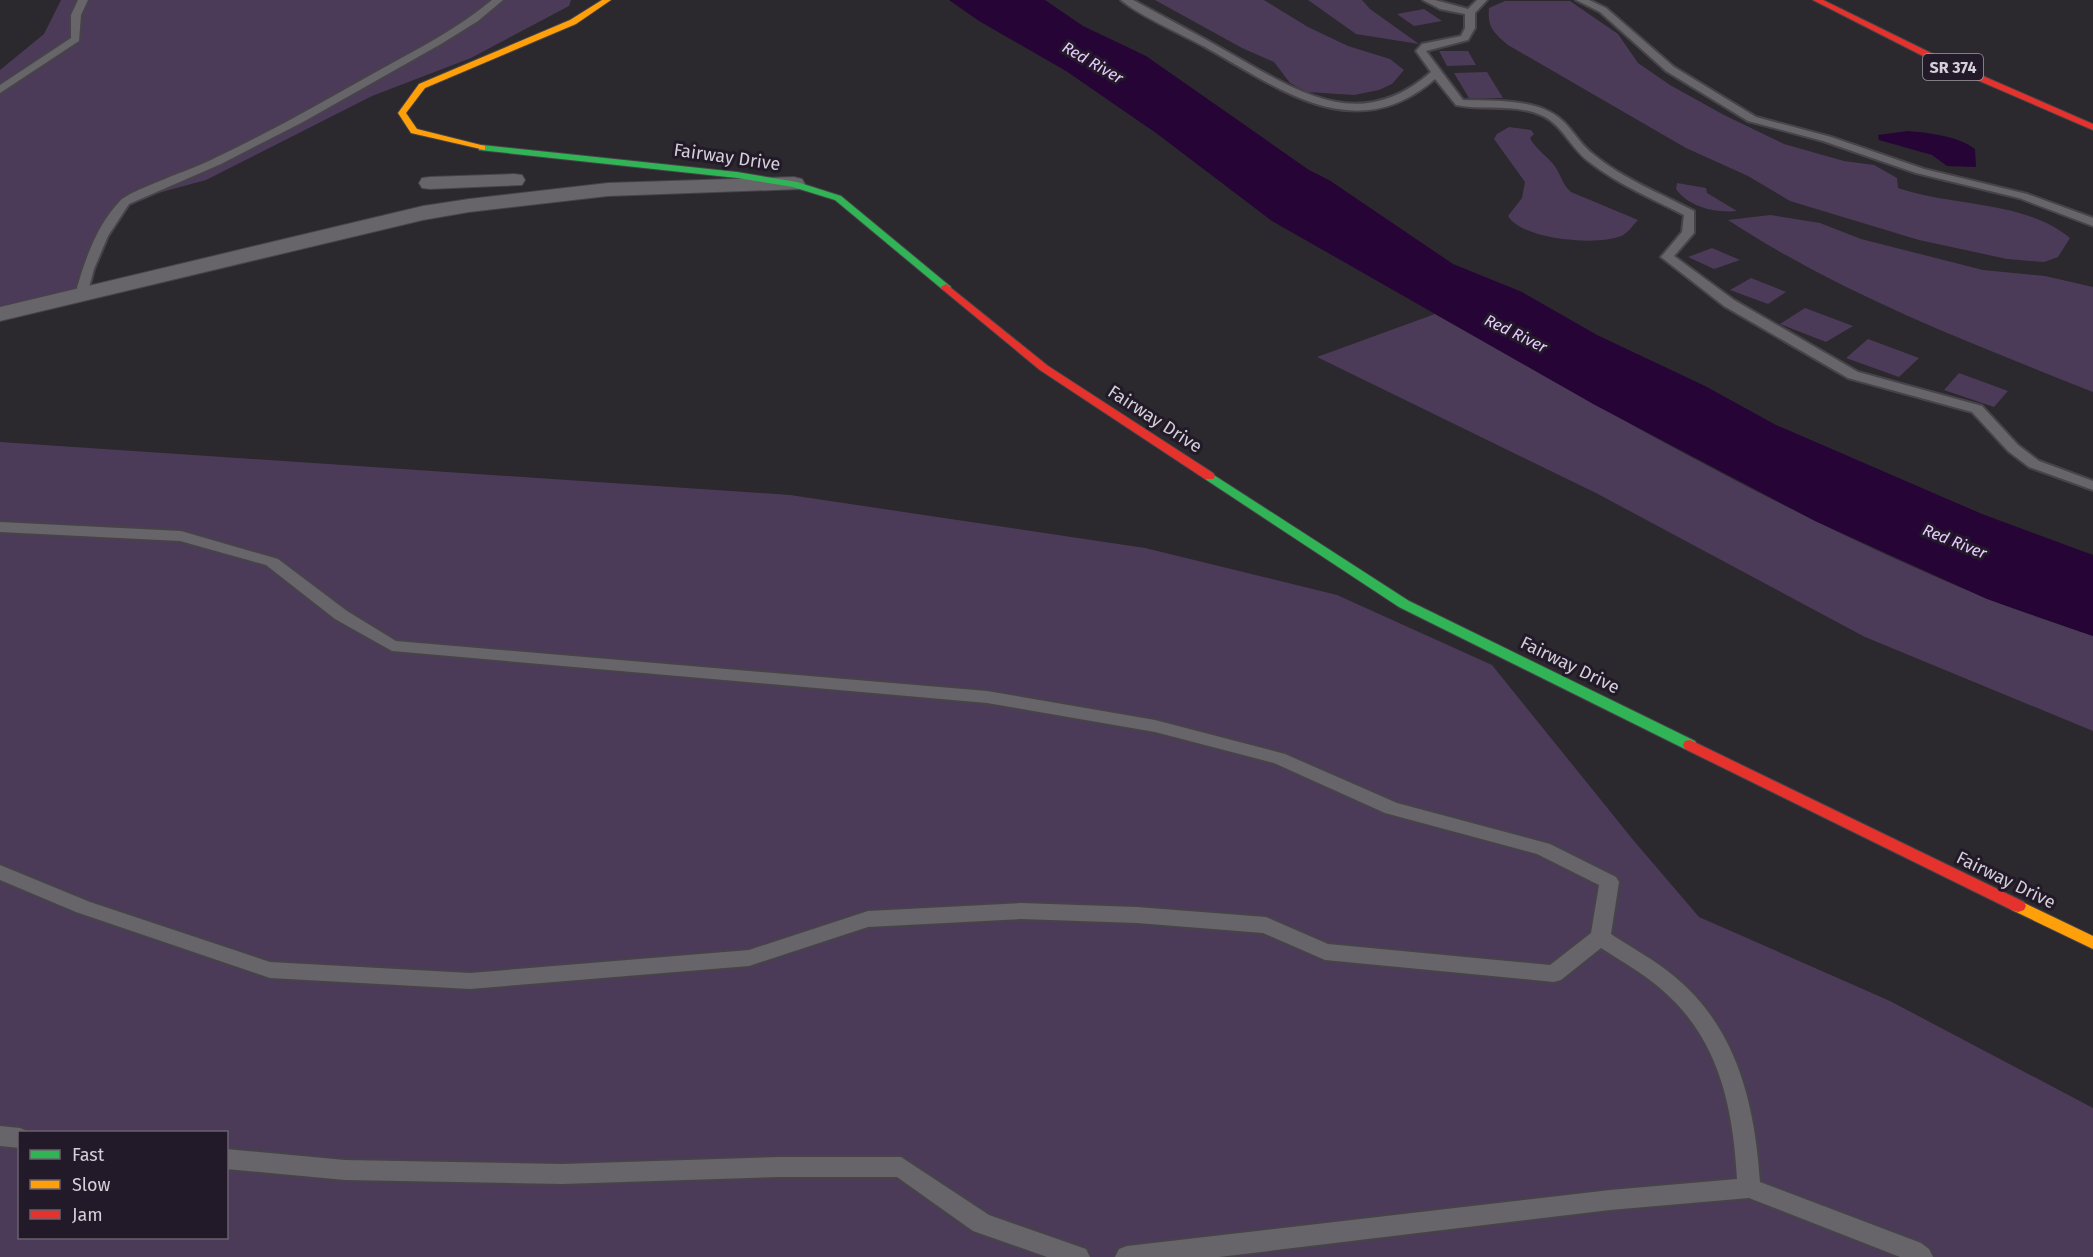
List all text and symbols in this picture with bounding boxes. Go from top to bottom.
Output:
water label: Red River [1059,37,1127,88]
road number: SR 374 [1923,54,1983,80]
street label: Fairway Drive [672,139,782,175]
water label: Red River [1481,310,1551,357]
street label: Fairway Drive [1104,380,1206,458]
water label: Red River [1920,520,1990,563]
street label: Fairway Drive [1517,632,1623,698]
street label: Fairway Drive [1953,847,2059,913]
legend [18,1131,228,1239]
text: Fast [72,1144,105,1166]
text: Slow [72,1174,111,1196]
text: Jam [72,1204,103,1226]

